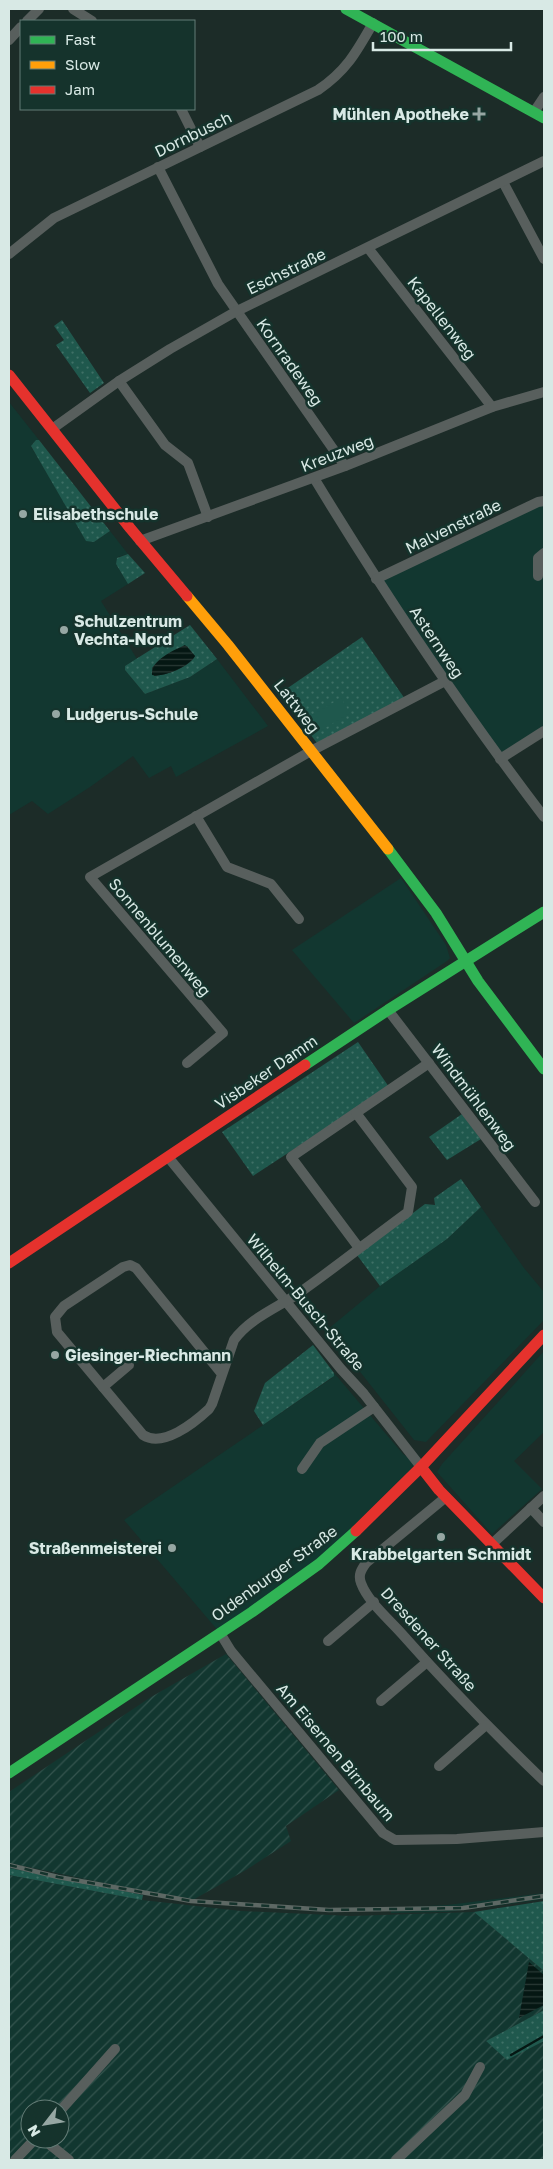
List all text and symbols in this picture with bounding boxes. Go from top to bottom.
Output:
legend [20,20,195,110]
scale bar [373,20,510,52]
text: 100 m [380,27,423,45]
text: Fast [65,30,96,48]
text: Slow [65,55,100,73]
text: Jam [65,80,95,98]
place label: Mühlen Apotheke [333,104,469,124]
street label: Dornbusch [151,107,235,161]
marker: Mühlen Apotheke [473,108,485,120]
street label: Eschstraße [243,243,329,299]
street label: Kapellenweg [403,272,481,364]
street label: Kornradeweg [252,314,328,410]
street label: Kreuzweg [298,430,376,476]
street label: Malvenstraße [402,494,504,558]
place label: Elisabethschule [33,504,158,524]
marker: Elisabethschule [17,508,29,520]
street label: Asternweg [406,602,468,682]
place label: Schulzentrum Vechta-Nord [74,611,182,649]
marker: Schulzentrum Vechta-Nord [58,624,70,636]
street label: Lattweg [270,675,324,737]
place label: Ludgerus-Schule [66,704,198,724]
marker: Ludgerus-Schule [50,708,62,720]
street label: Sonnenblumenweg [105,874,215,1000]
street label: Visbeker Damm [211,1030,321,1114]
street label: Windmühlenweg [427,1040,521,1154]
street label: Wilhelm-Busch-Straße [243,1229,369,1375]
place label: Giesinger-Riechmann [65,1345,231,1365]
marker: Giesinger-Riechmann [49,1349,61,1361]
street label: Oldenburger Straße [207,1521,341,1625]
marker: Krabbelgarten Schmidt [435,1531,447,1543]
place label: Straßenmeisterei [29,1538,162,1558]
marker: Straßenmeisterei [166,1542,178,1554]
place label: Krabbelgarten Schmidt [351,1544,531,1564]
street label: Dresdener Straße [377,1583,481,1695]
street label: Am Eisernen Birnbaum [273,1679,399,1825]
north arrow [20,2099,70,2149]
text: N [23,2122,43,2140]

